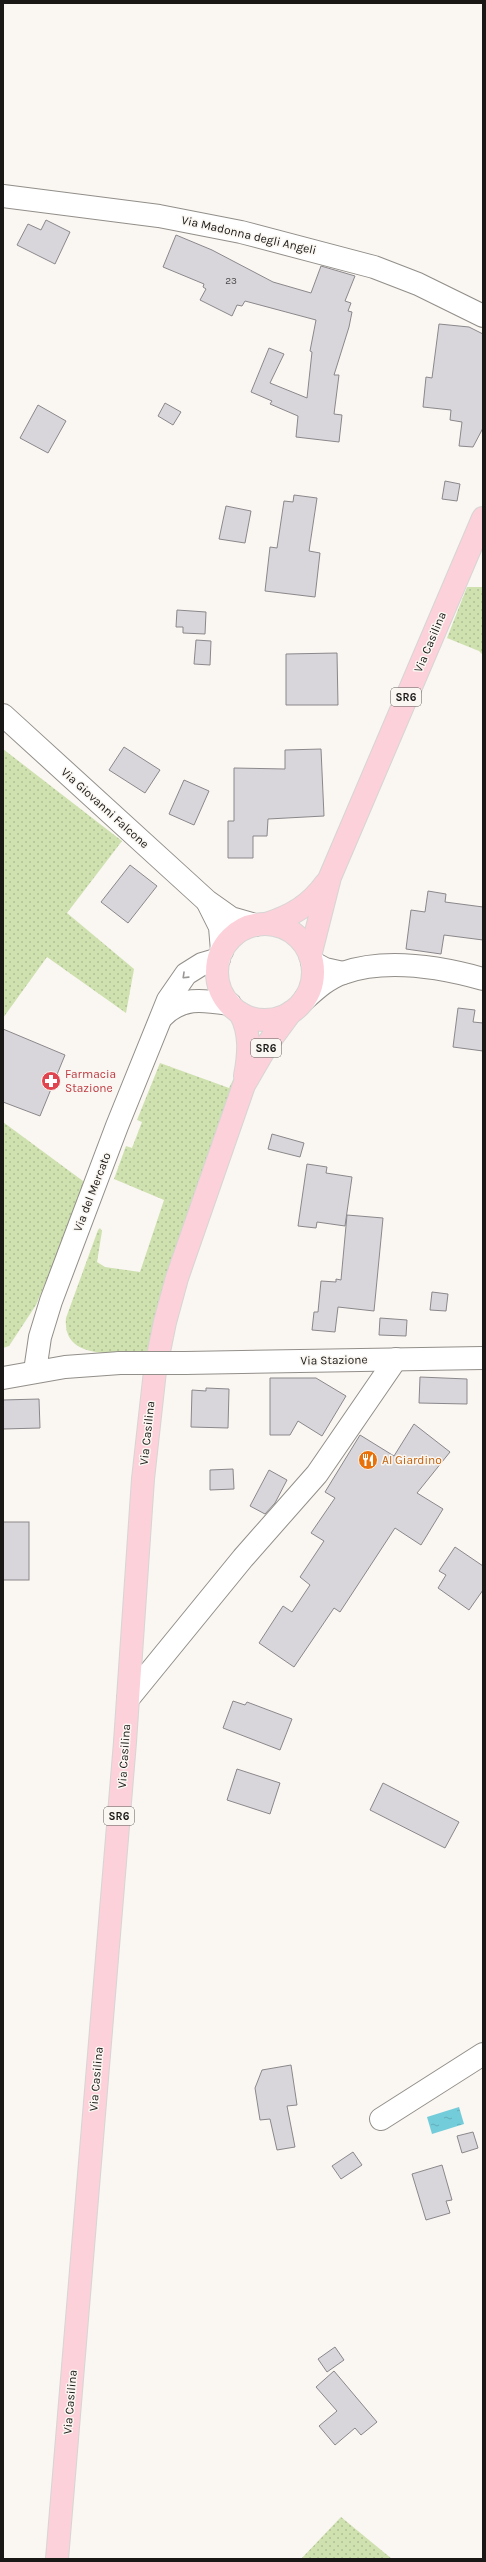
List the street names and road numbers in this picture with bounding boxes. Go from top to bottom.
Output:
street label: Via Madonna degli Angeli [180,213,318,257]
street label: Via Casilina [411,610,449,674]
road number: SR6 [391,688,421,706]
street label: Via Giovanni Falcone [58,765,152,851]
road number: SR6 [251,1039,281,1057]
street label: Via del Mercato [70,1150,114,1234]
street label: Via Stazione [300,1352,368,1368]
street label: Via Casilina [137,1400,157,1466]
street label: Via Casilina [115,1723,133,1789]
road number: SR6 [104,1807,134,1825]
street label: Via Casilina [86,2046,106,2112]
street label: Via Casilina [60,2369,80,2435]

